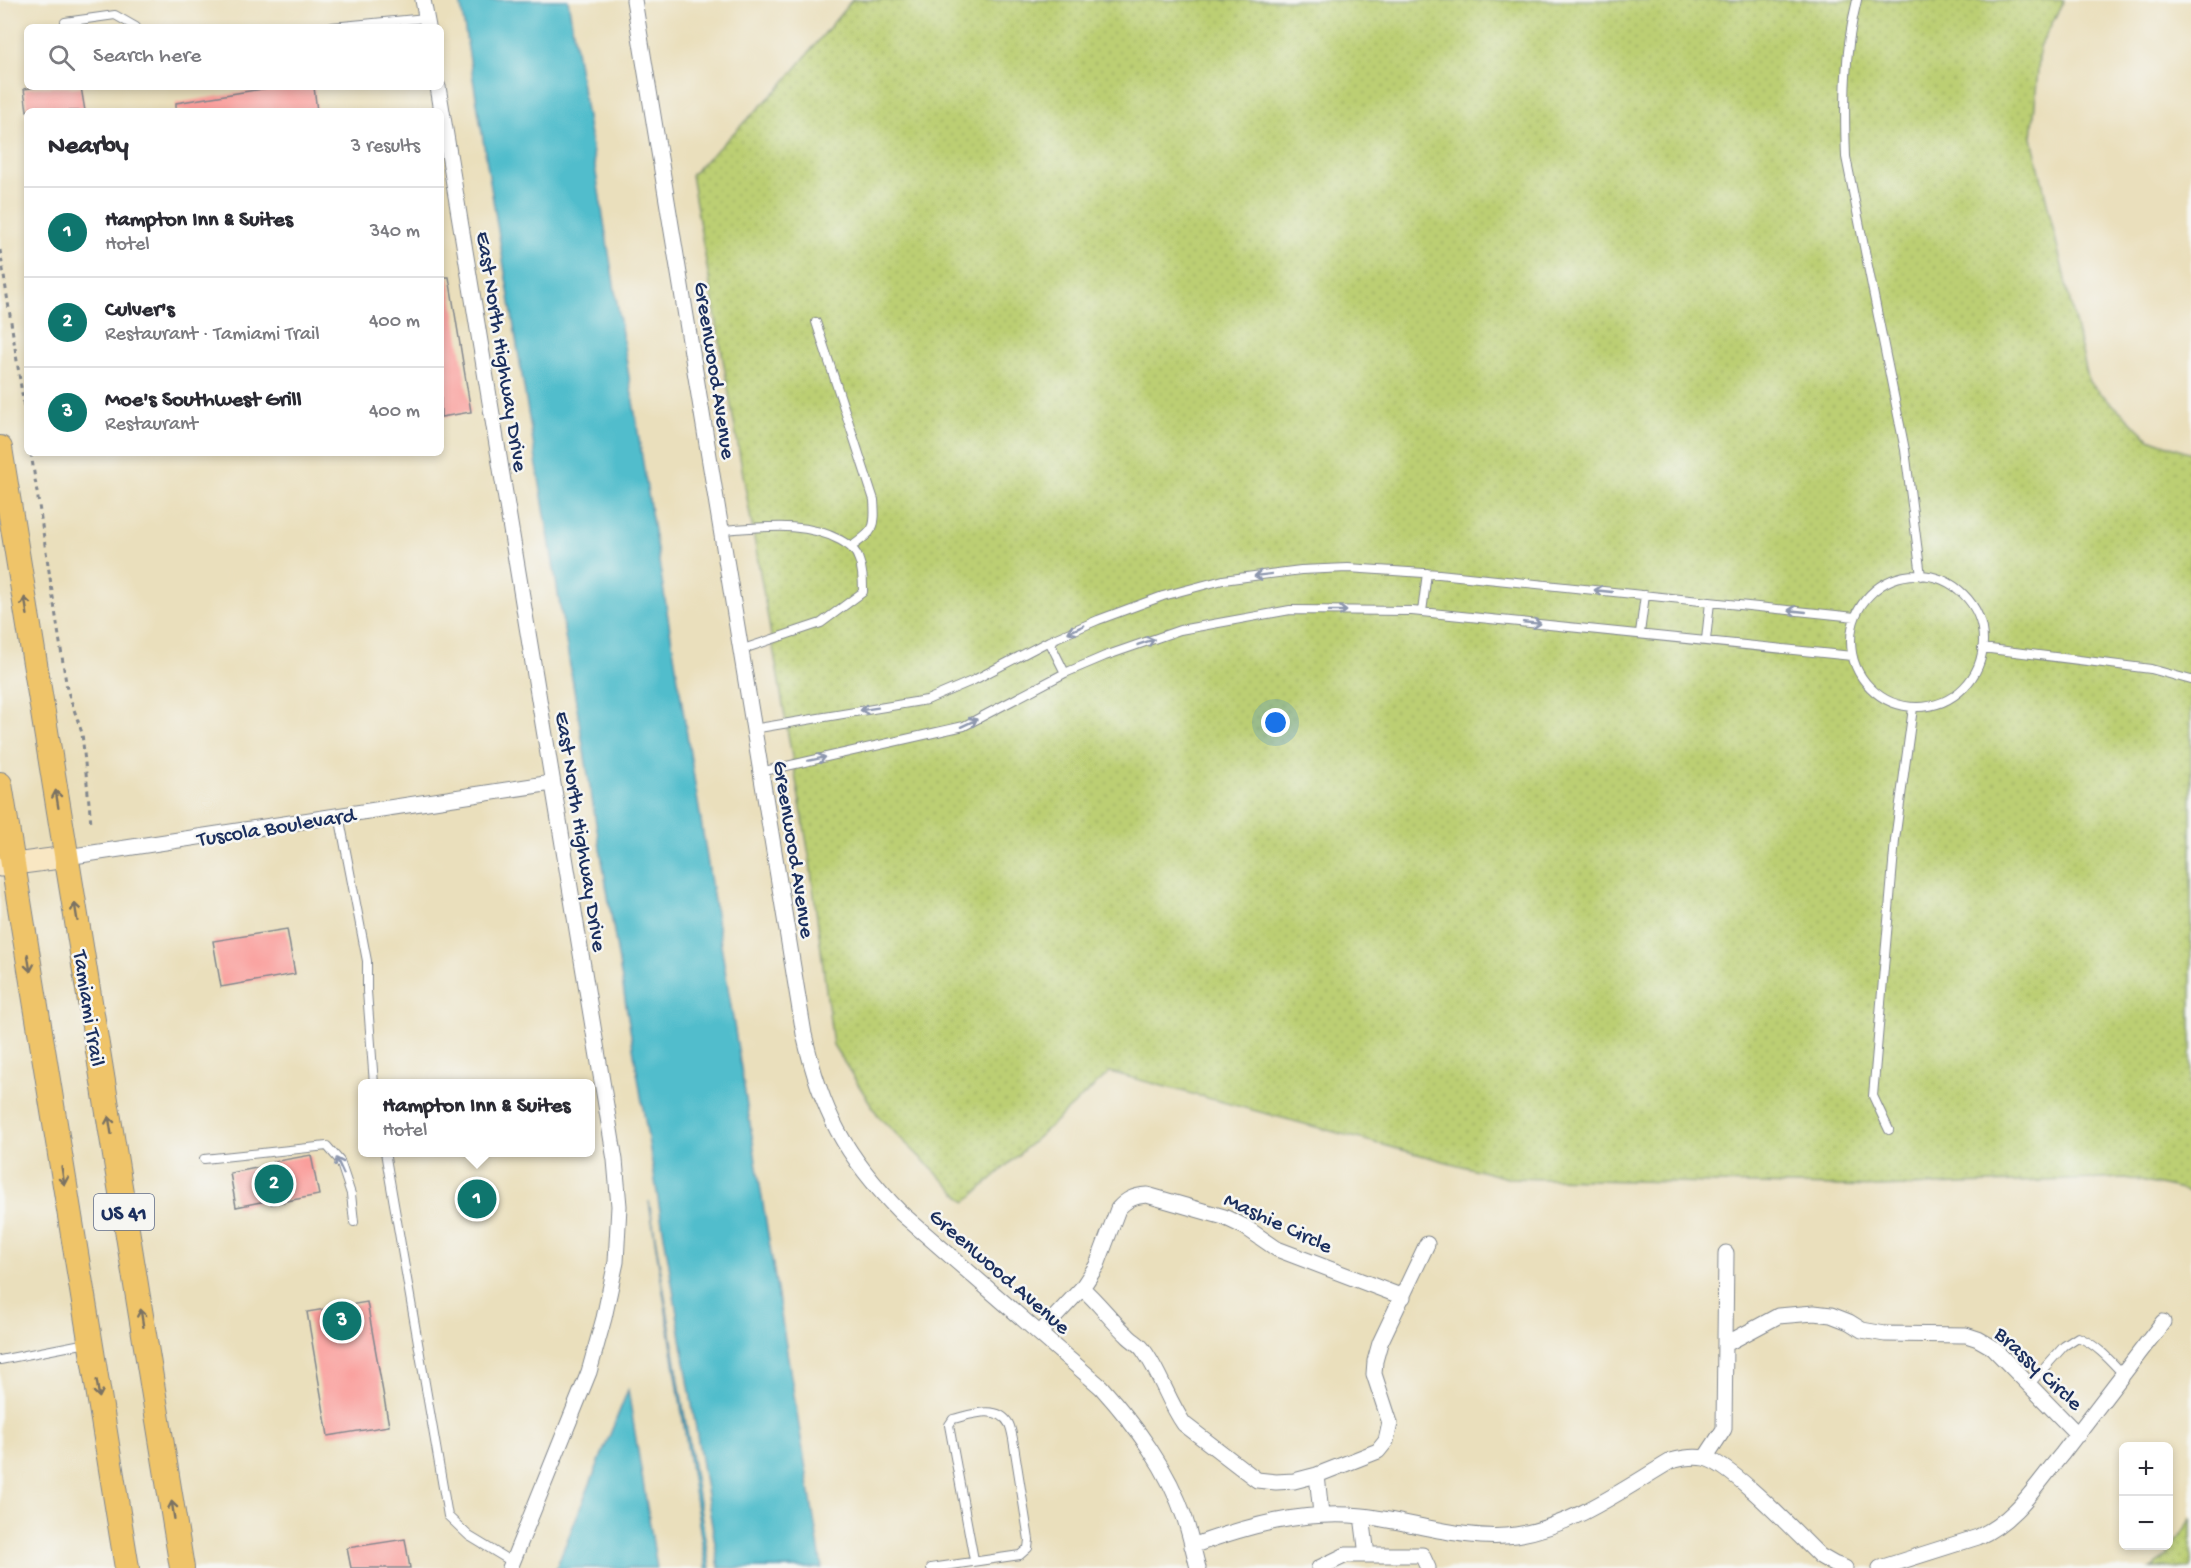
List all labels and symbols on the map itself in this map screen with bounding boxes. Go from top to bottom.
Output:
street label: East North Highway Drive [468,230,532,474]
street label: Greenwood Avenue [686,280,740,462]
one-way arrow [1253,570,1273,581]
one-way arrow [1594,585,1614,596]
one-way arrow [20,597,31,617]
one-way arrow [1327,605,1347,617]
one-way arrow [1788,605,1807,616]
one-way arrow [1522,618,1542,629]
one-way arrow [1067,624,1086,635]
one-way arrow [1136,635,1155,646]
one-way arrow [860,704,880,715]
your location [1261,708,1290,737]
street label: East North Highway Drive [547,710,611,954]
one-way arrow [960,716,978,728]
one-way arrow [807,753,827,764]
street label: Greenwood Avenue [765,759,819,941]
one-way arrow [52,790,63,809]
street label: Tuscola Boulevard [194,803,360,855]
one-way arrow [70,903,81,922]
street label: Tamiami Trail [65,947,109,1069]
one-way arrow [24,952,35,972]
one-way arrow [105,1116,116,1136]
one-way arrow [334,1157,346,1175]
pin: 2 [254,1162,294,1206]
one-way arrow [58,1166,69,1185]
pin: 1 [458,1176,496,1222]
street label: Mashie Circle [1219,1188,1336,1261]
road number: US 41 [94,1194,154,1230]
street label: Greenwood Avenue [922,1204,1075,1342]
pin: 3 [322,1298,362,1344]
one-way arrow [136,1308,147,1328]
street label: Brassy Circle [1987,1322,2087,1418]
one-way arrow [93,1379,104,1398]
one-way arrow [167,1501,178,1521]

